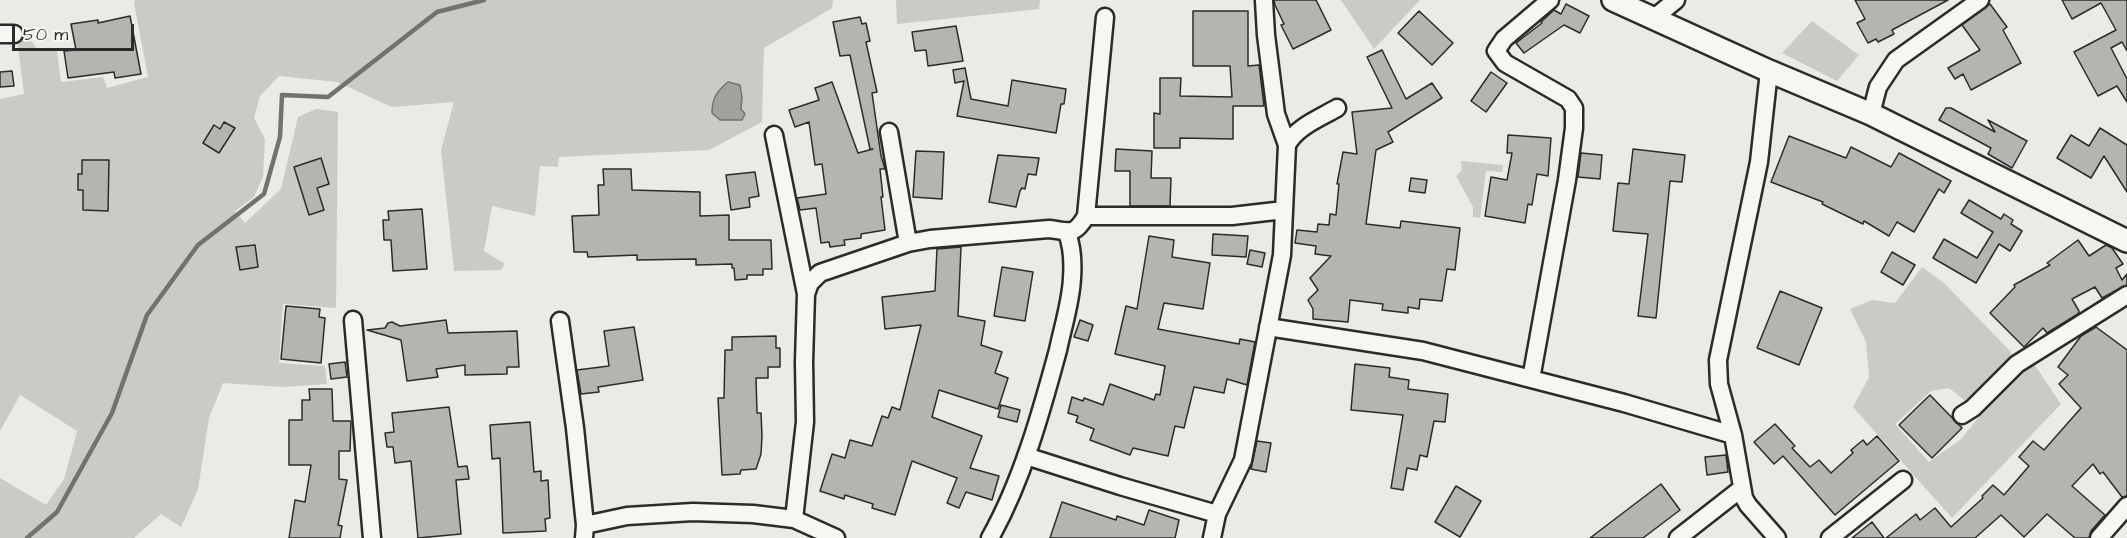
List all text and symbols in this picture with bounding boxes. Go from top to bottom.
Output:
scale bar [15,12,136,50]
text: 50 m [23,22,68,47]

